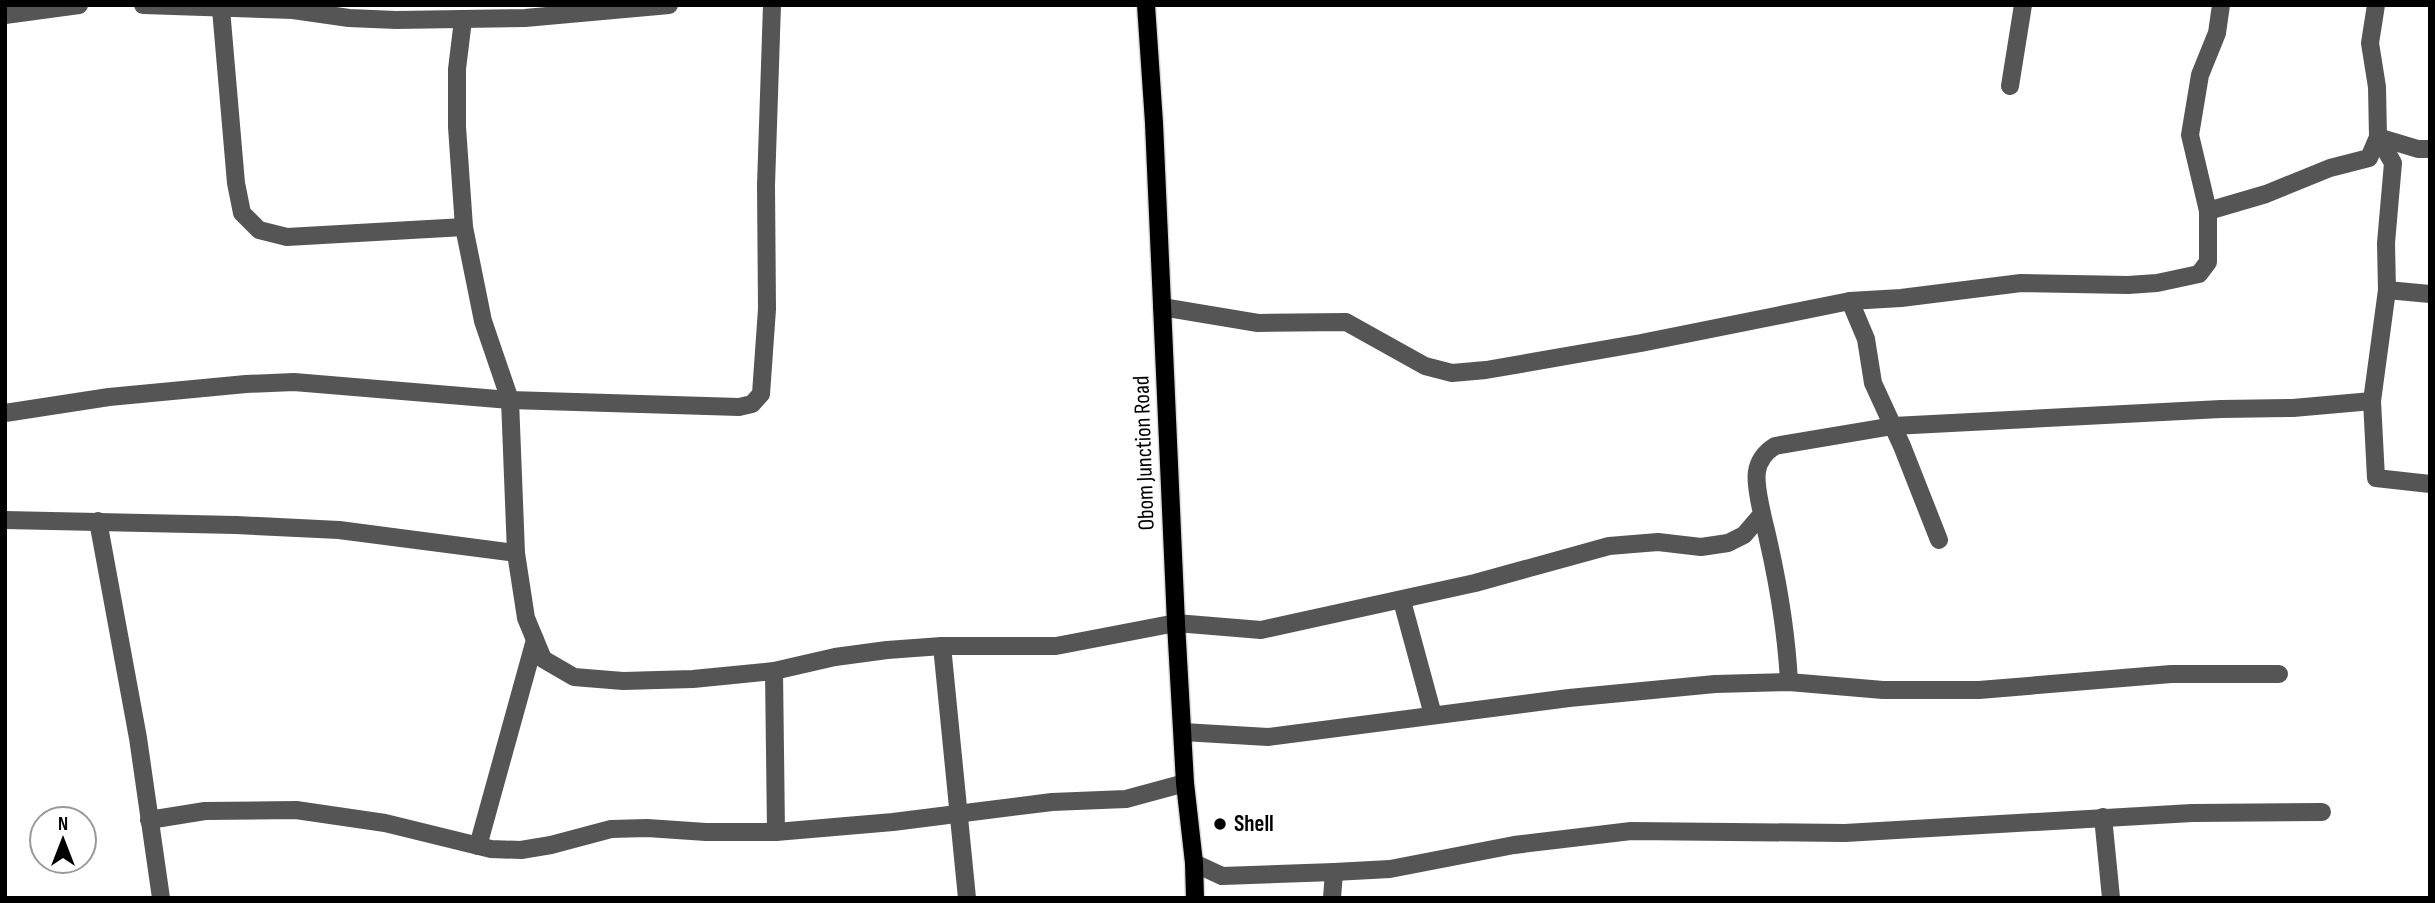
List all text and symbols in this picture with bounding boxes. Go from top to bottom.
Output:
street label: Obom Junction Road [1127,375,1161,531]
north arrow [28,805,98,875]
place label: Shell [1234,810,1274,838]
text: N [58,813,68,836]
marker: Shell [1212,816,1228,832]

